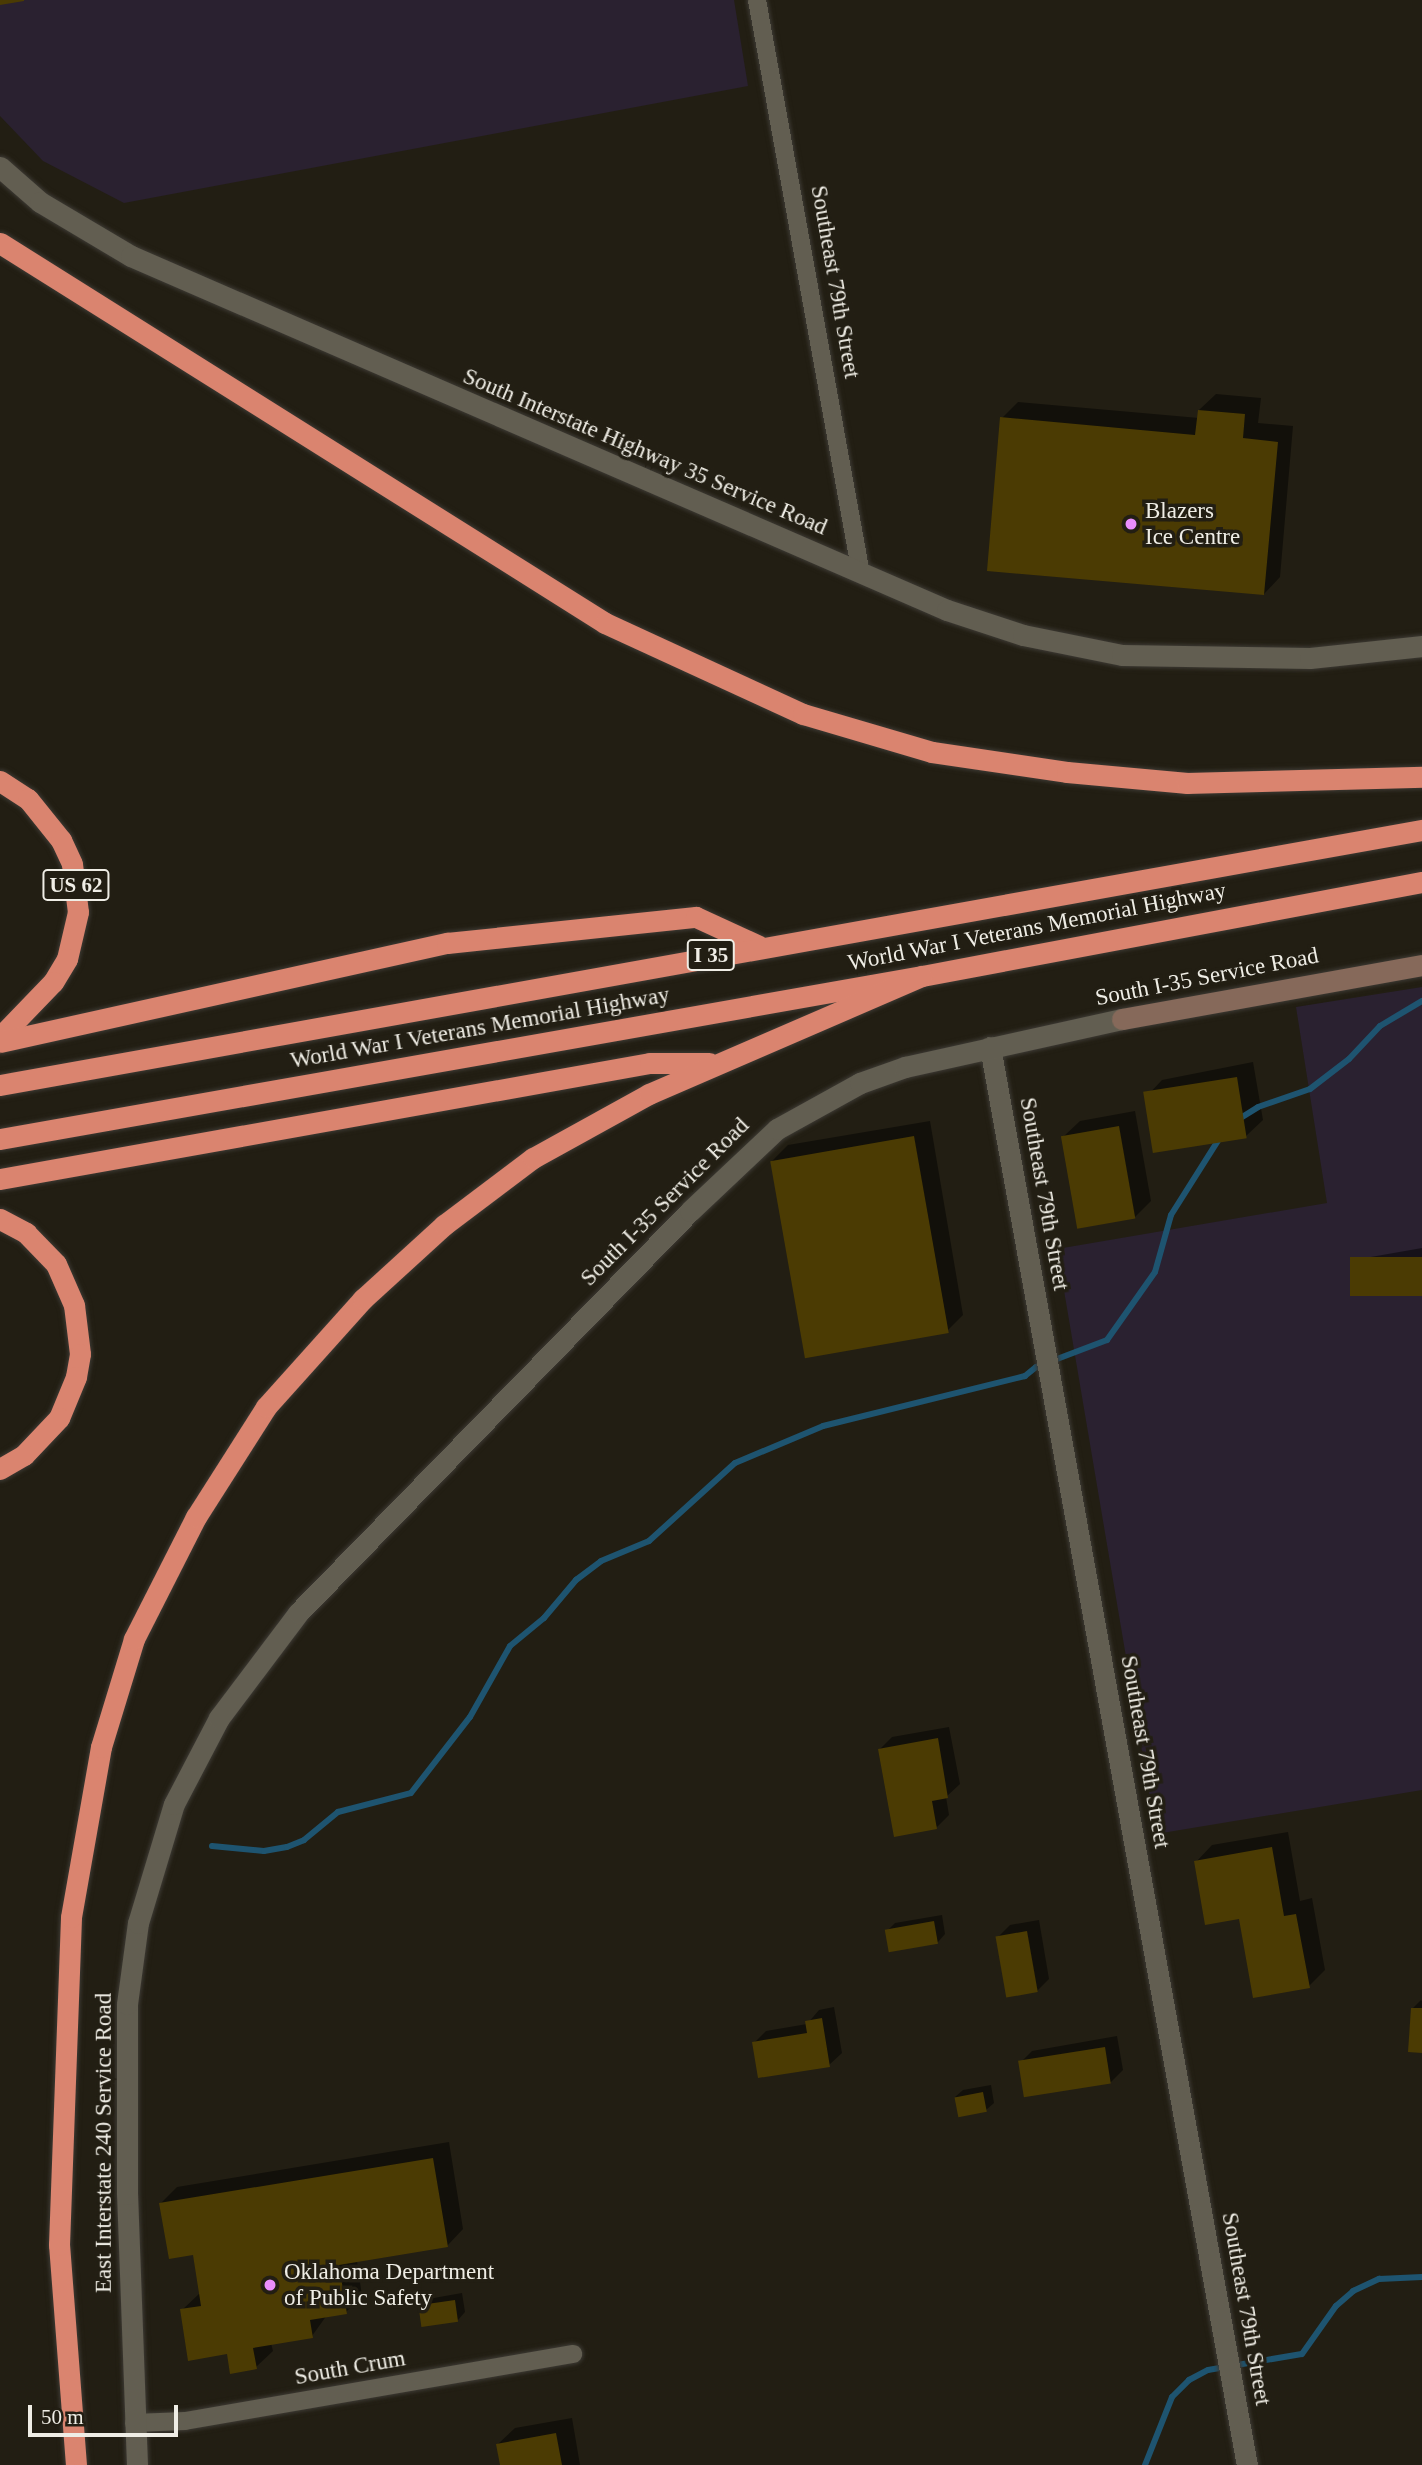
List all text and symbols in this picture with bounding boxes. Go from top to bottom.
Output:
street label: Southeast 79th Street [804,183,866,381]
street label: South Interstate Highway 35 Service Road [459,363,831,541]
place label: Blazers Ice Centre [1145,497,1240,551]
marker: Blazers Ice Centre [1123,516,1139,532]
road number: US 62 [41,868,111,903]
street label: World War I Veterans Memorial Highway [845,877,1229,977]
road number: I 35 [686,937,736,972]
street label: South I-35 Service Road [1093,942,1321,1012]
street label: World War I Veterans Memorial Highway [288,981,672,1075]
street label: Southeast 79th Street [1013,1095,1075,1293]
street label: South I-35 Service Road [575,1112,755,1292]
street label: Southeast 79th Street [1114,1653,1176,1851]
street label: East Interstate 240 Service Road [90,1993,118,2293]
street label: Southeast 79th Street [1215,2210,1277,2408]
place label: Oklahoma Department of Public Safety [284,2258,494,2312]
marker: Oklahoma Department of Public Safety [262,2277,278,2293]
street label: South Crum [293,2345,407,2391]
scale bar [32,2392,182,2436]
text: 50 m [41,2405,84,2429]

